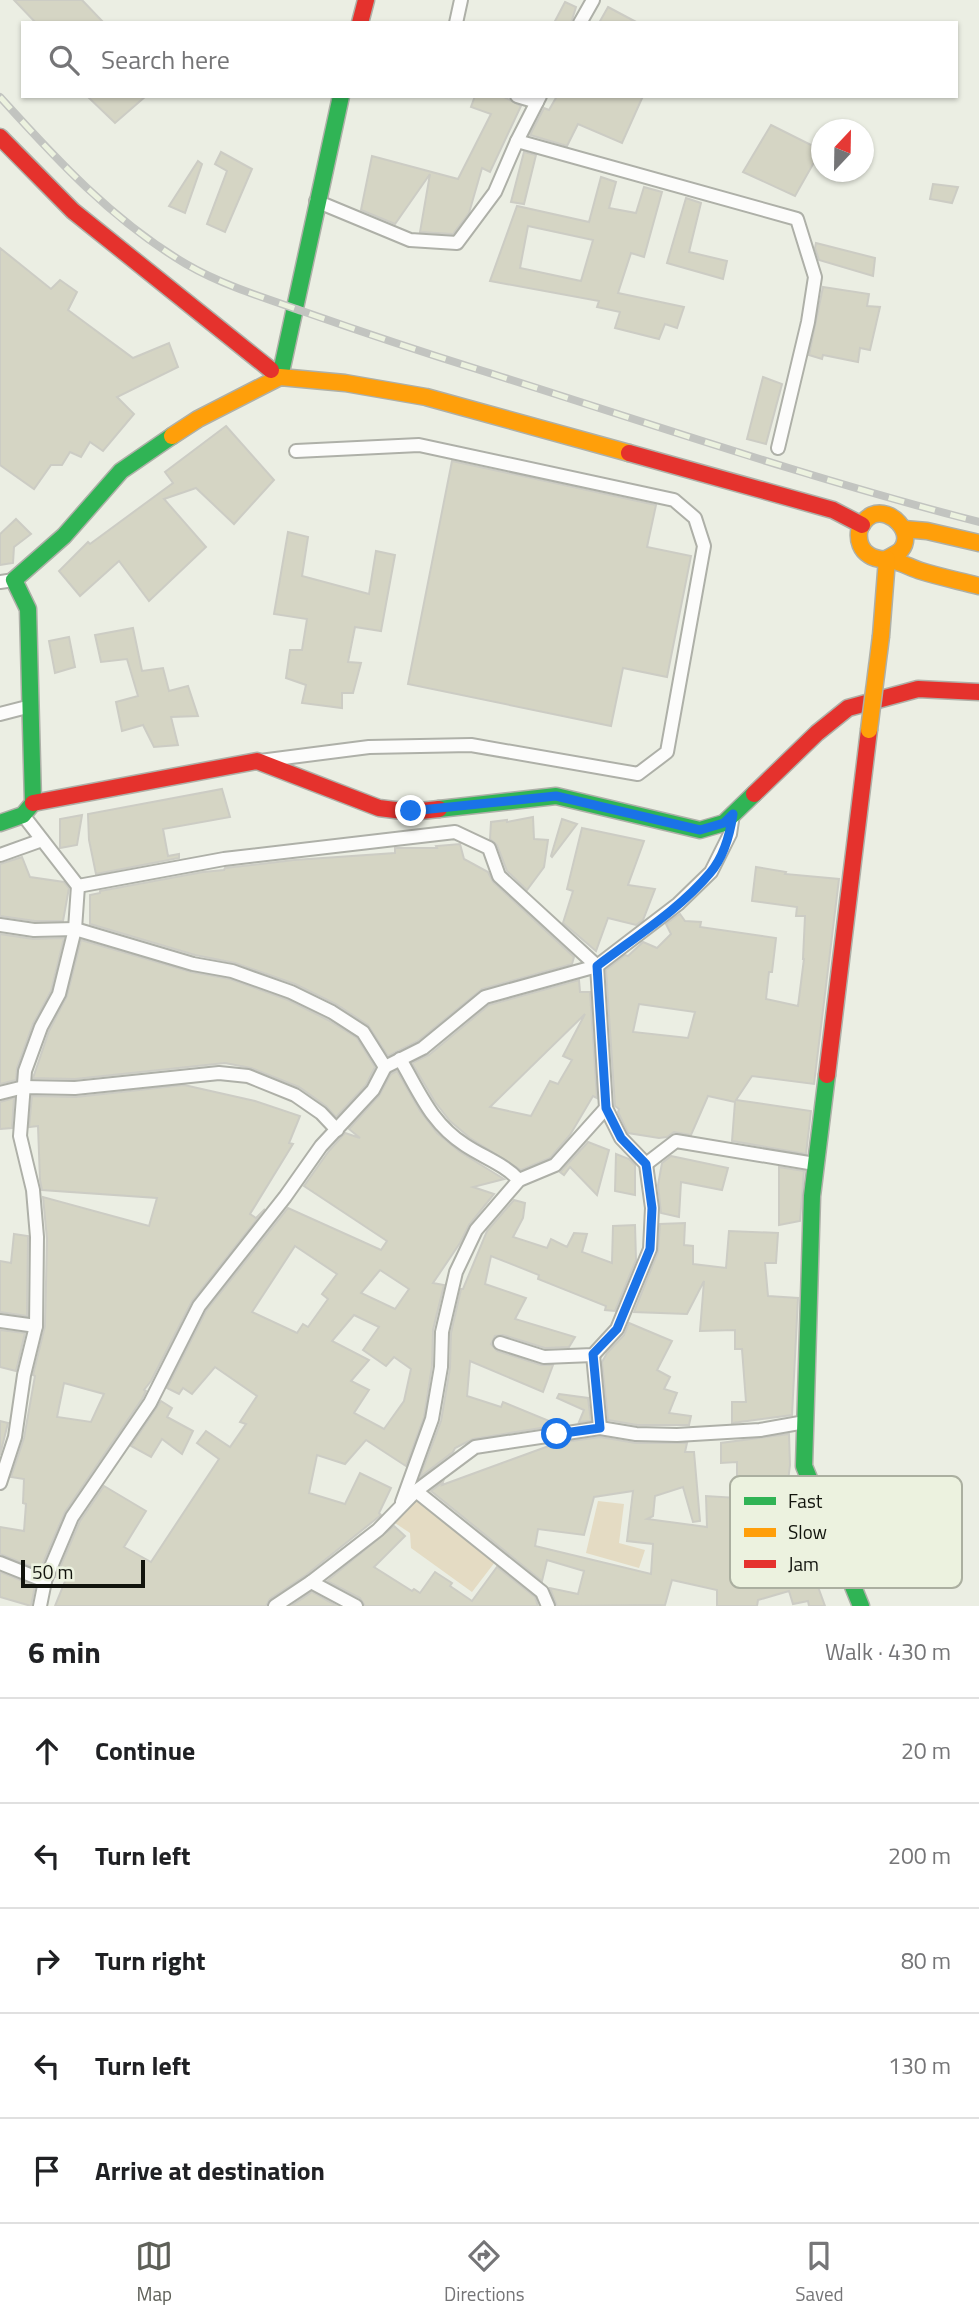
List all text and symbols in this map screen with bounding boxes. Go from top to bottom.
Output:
search box [21,21,958,98]
text: Search here [101,40,230,79]
icon: search [45,41,83,79]
north arrow [811,119,874,182]
route end [395,795,426,826]
route start [541,1418,572,1449]
legend [730,1476,962,1588]
text: Fast [788,1486,823,1515]
text: Slow [788,1517,827,1546]
text: Jam [788,1549,819,1578]
scale bar [21,1557,145,1589]
text: 50 m [32,1557,73,1586]
text: 6 min [28,1629,101,1675]
text: Walk · 430 m [825,1634,951,1669]
text: Continue [95,1731,195,1770]
icon: ahead [28,1732,66,1770]
text: 20 m [901,1733,951,1768]
text: Turn left [95,1836,190,1875]
icon: left [28,1837,66,1875]
text: 200 m [888,1838,951,1873]
text: Turn right [95,1941,206,1980]
icon: right [28,1942,66,1980]
text: 80 m [901,1943,951,1978]
text: Turn left [95,2046,190,2085]
icon: left [28,2047,66,2085]
text: 130 m [888,2048,951,2083]
text: Arrive at destination [95,2151,325,2190]
icon: arrive [28,2152,66,2190]
tab: Map [135,2237,173,2308]
tab: Directions [444,2237,525,2308]
tab: Saved [795,2237,844,2308]

